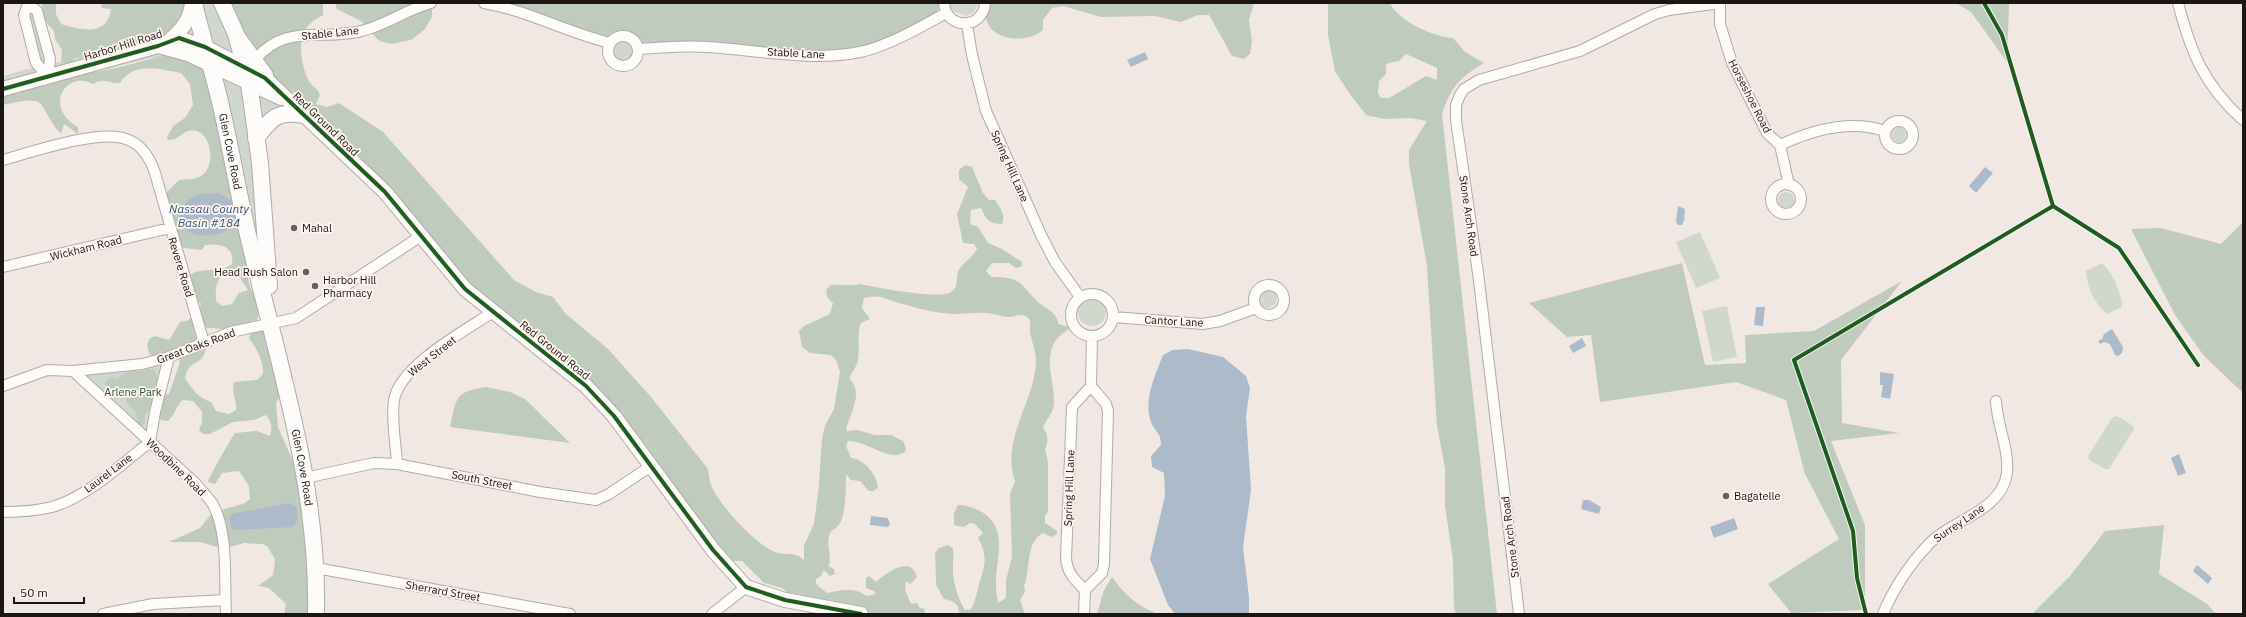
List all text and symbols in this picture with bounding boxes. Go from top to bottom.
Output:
street label: Stable Lane [301,23,359,43]
street label: Harbor Hill Road [82,26,164,64]
street label: Stable Lane [767,44,825,62]
street label: Horseshoe Road [1725,57,1775,135]
street label: Red Ground Road [290,89,362,159]
street label: Glen Cove Road [216,112,245,191]
street label: Spring Hill Lane [988,128,1032,204]
street label: Stone Arch Road [1456,174,1482,258]
water label: Nassau County Basin #184 [169,201,250,230]
place label: Mahal [302,221,332,235]
marker: Mahal [289,223,299,233]
street label: Wickham Road [49,232,123,264]
street label: Revere Road [165,235,197,299]
place label: Head Rush Salon [214,265,298,279]
marker: Head Rush Salon [301,267,311,277]
place label: Harbor Hill Pharmacy [323,273,376,300]
marker: Harbor Hill Pharmacy [310,281,320,291]
street label: Cantor Lane [1144,312,1204,330]
street label: Red Ground Road [517,317,593,383]
street label: Great Oaks Road [155,325,237,367]
street label: West Street [405,333,459,379]
park label: Arlene Park [104,385,162,399]
street label: Glen Cove Road [289,428,316,507]
street label: Woodbine Road [143,435,209,499]
street label: Spring Hill Lane [1061,449,1077,527]
street label: Laurel Lane [81,450,135,496]
street label: South Street [450,467,514,493]
place label: Bagatelle [1734,489,1781,503]
marker: Bagatelle [1721,491,1731,501]
street label: Stone Arch Road [1498,495,1522,579]
street label: Surrey Lane [1931,501,1987,545]
street label: Sherrard Street [405,578,482,604]
scale bar [14,579,84,605]
text: 50 m [20,585,48,600]

